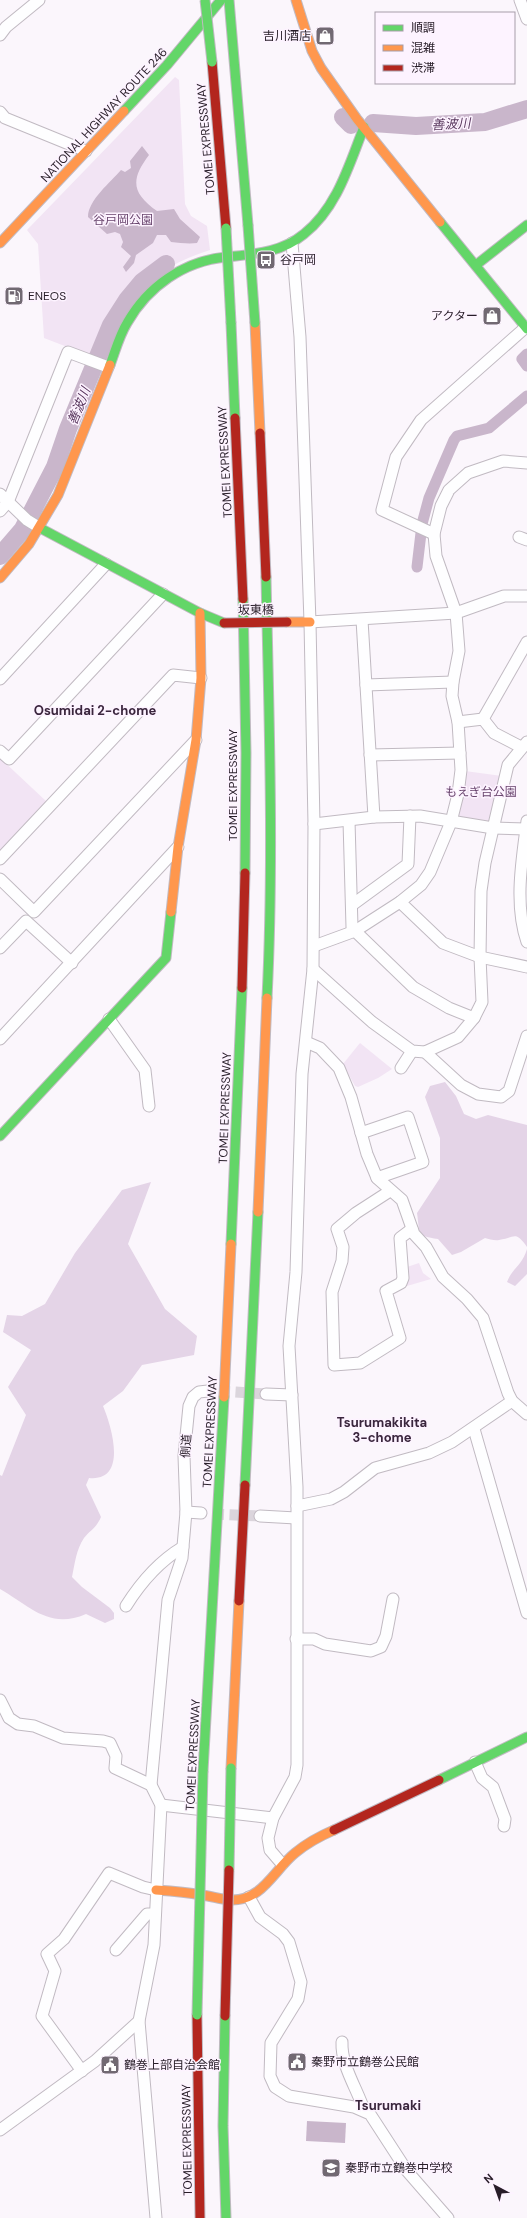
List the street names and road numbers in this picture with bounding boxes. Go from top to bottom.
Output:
street label: NATIONAL HIGHWAY ROUTE 246 [37,44,171,186]
street label: TOMEI EXPRESSWAY [193,83,219,195]
street label: TOMEI EXPRESSWAY [214,406,236,518]
street label: 坂東橋 [238,602,274,618]
street label: TOMEI EXPRESSWAY [225,729,241,841]
street label: TOMEI EXPRESSWAY [215,1052,235,1164]
street label: TOMEI EXPRESSWAY [199,1376,221,1488]
street label: 側道 [177,1433,195,1459]
street label: TOMEI EXPRESSWAY [182,1699,204,1811]
street label: TOMEI EXPRESSWAY [178,2084,196,2196]

